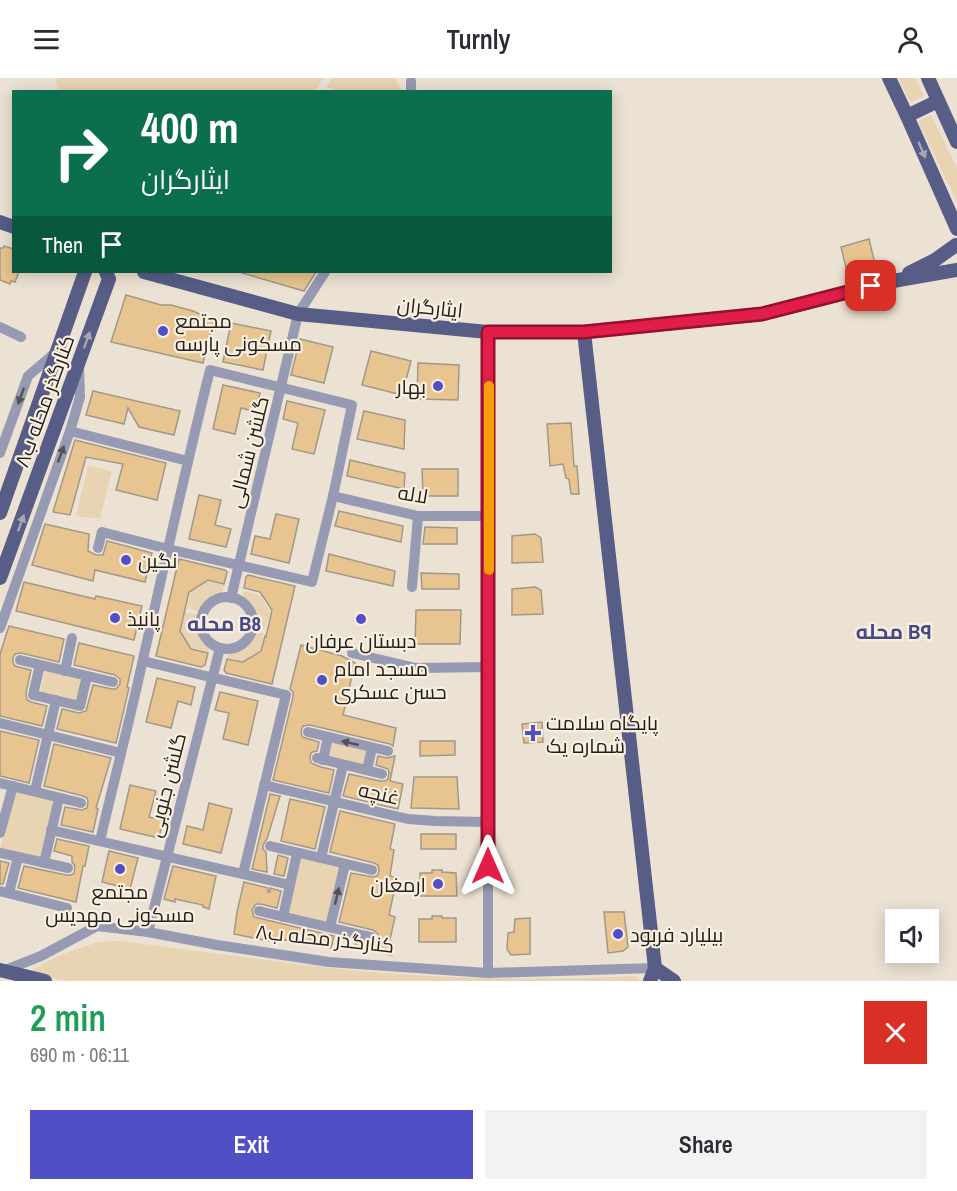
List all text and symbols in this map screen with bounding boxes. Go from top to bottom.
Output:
text: Turnly [447,21,510,57]
icon: menu [30,23,63,56]
icon: person [894,23,927,56]
text: 400 m [141,100,239,156]
icon: right [42,114,120,192]
one-way arrow [918,142,927,159]
text: ایثارگران [141,161,230,197]
icon: arrive [95,228,128,261]
text: Then [42,230,83,260]
pin [845,260,896,311]
icon: arrive [854,269,887,302]
street label: ایثارگران [396,290,464,324]
place label: مجتمع مسکونی پارسه [175,307,302,357]
marker: مجتمع مسکونی پارسه [156,324,170,338]
street label: کنارگذر محله ب۸ [8,331,80,471]
one-way arrow [82,331,92,349]
place label: بهار [395,373,426,400]
marker: بهار [431,379,445,393]
one-way arrow [16,387,25,405]
street label: گلشن شمالی [221,393,275,511]
one-way arrow [57,445,67,463]
street label: لاله [396,478,430,510]
one-way arrow [16,514,26,532]
place label: نگین [138,547,177,574]
marker: نگین [119,553,133,567]
place label: پانیذ [127,605,161,632]
district label: محله B8 [187,609,261,638]
marker: پانیذ [108,611,122,625]
marker: دبستان عرفان [354,612,368,626]
district label: محله B۹ [856,617,932,646]
place label: دبستان عرفان [305,627,417,654]
place label: مسجد امام حسن عسکری [334,655,447,705]
marker: مسجد امام حسن عسکری [315,673,329,687]
place label: پایگاه سلامت شماره یک [546,709,659,759]
marker: پایگاه سلامت شماره یک [524,724,542,742]
street label: گلشن جنوبی [140,730,192,840]
one-way arrow [341,737,360,747]
street label: غنچه [356,775,402,811]
position arrow [456,834,520,898]
marker: مجتمع مسکونی مهدیس [113,862,127,876]
place label: ارمغان [371,871,426,898]
marker: ارمغان [431,877,445,891]
place label: مجتمع مسکونی مهدیس [45,878,195,928]
one-way arrow [333,886,343,905]
map controls [885,909,939,963]
button: sound [885,909,939,963]
street label: کنارگذر محله ب۸ [254,917,396,959]
place label: بیلیارد فربود [630,921,723,948]
marker: بیلیارد فربود [611,927,625,941]
text: 2 min [30,994,106,1042]
button: close [864,1001,927,1064]
text: 690 m · 06:11 [30,1041,129,1068]
button: Exit [30,1110,473,1179]
button: Share [485,1110,927,1179]

